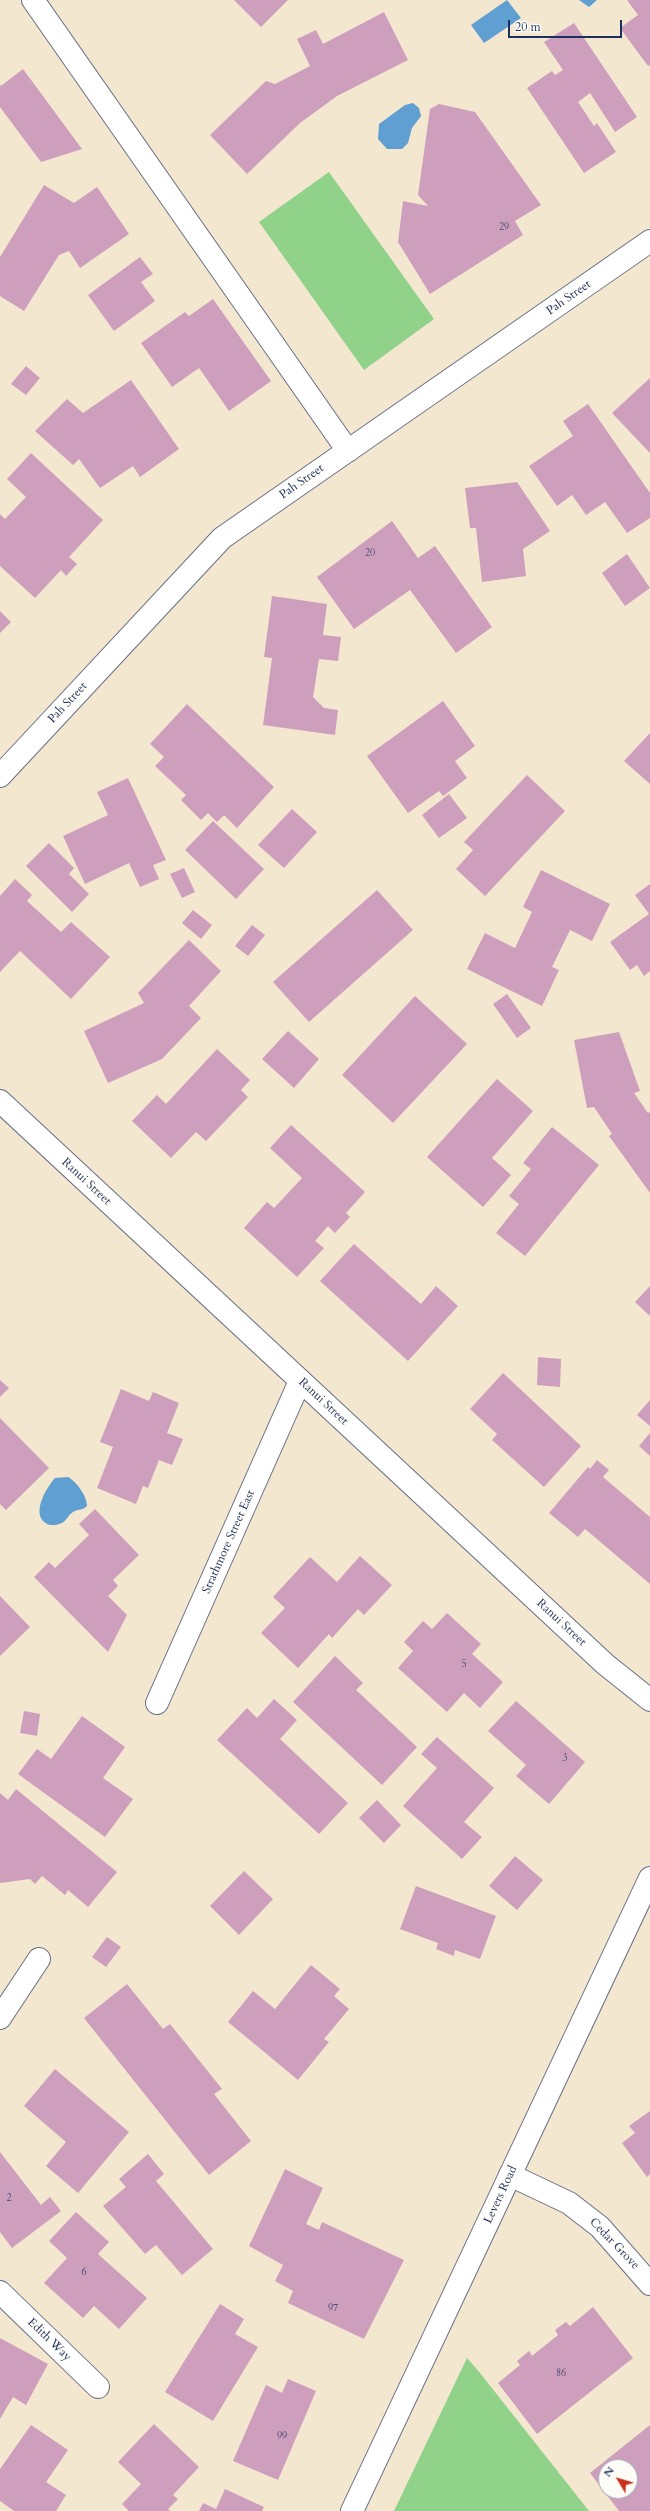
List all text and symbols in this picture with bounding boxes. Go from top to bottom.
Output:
scale bar [510,12,624,38]
text: 20 m [515,19,541,35]
house number: 29 [499,222,509,234]
street label: Pah Street [544,277,594,319]
street label: Pah Street [277,461,327,503]
house number: 20 [365,548,375,560]
street label: Pah Street [45,679,91,727]
street label: Ranui Street [58,1155,114,1209]
street label: Ranui Street [295,1375,351,1429]
street label: Strathmore Street East [200,1488,258,1596]
street label: Ranui Street [533,1596,589,1650]
house number: 5 [461,1659,467,1671]
house number: 3 [562,1753,568,1765]
street label: Levers Road [481,2164,521,2226]
house number: 2 [6,2193,12,2205]
street label: Cedar Grove [586,2215,642,2273]
house number: 6 [81,2267,87,2279]
house number: 97 [328,2303,338,2315]
street label: Edith Way [24,2316,74,2364]
house number: 86 [556,2368,566,2380]
house number: 99 [277,2431,287,2443]
north arrow [598,2459,638,2499]
text: N [600,2464,618,2480]

